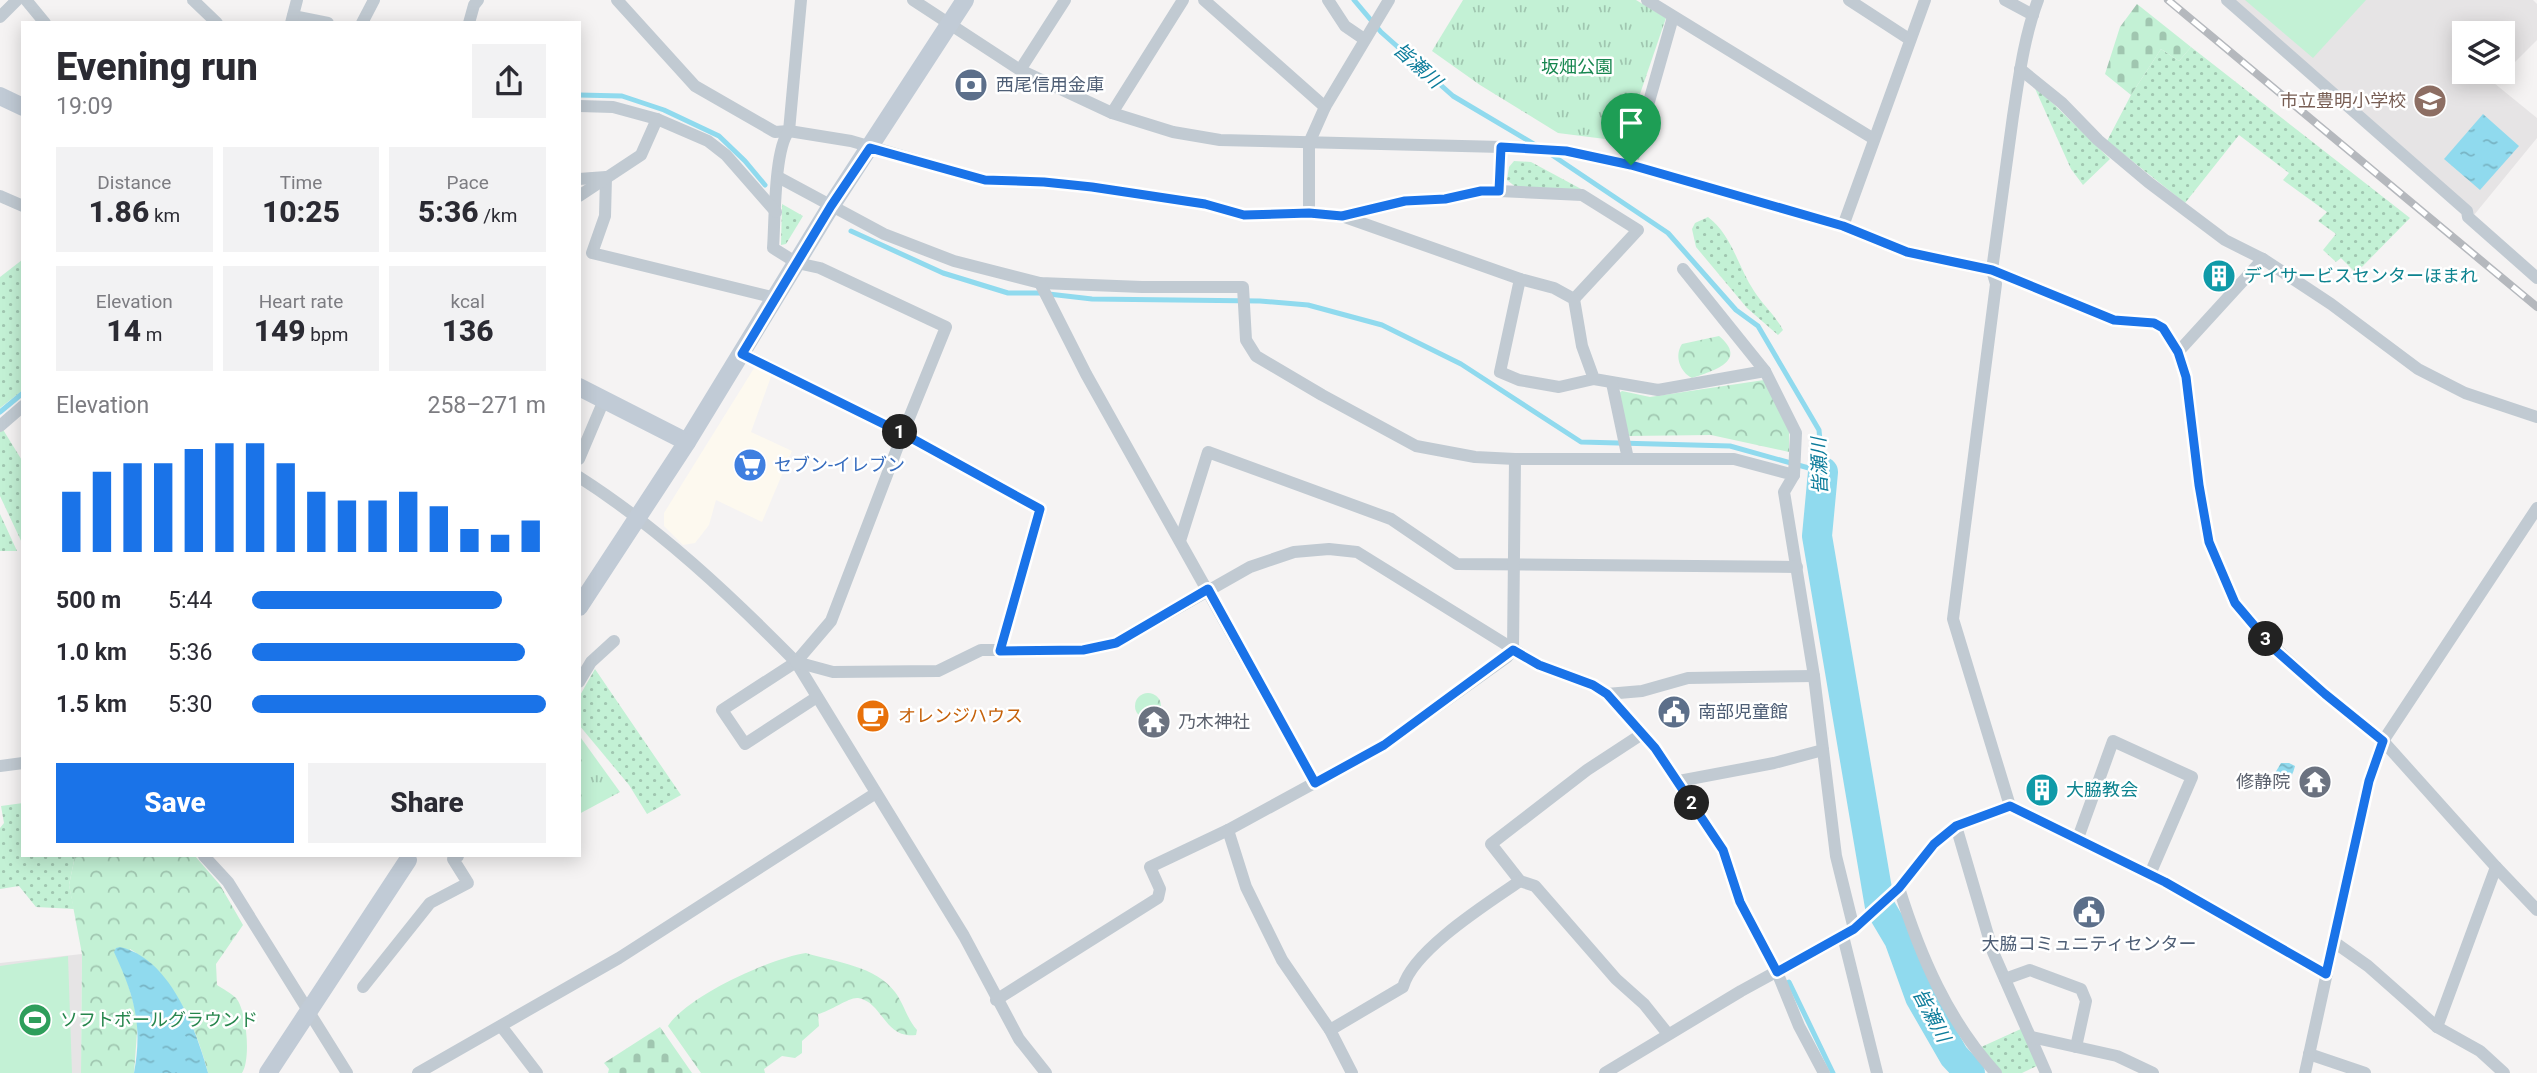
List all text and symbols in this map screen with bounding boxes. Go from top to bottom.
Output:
map controls [2452,21,2515,84]
button: layers [2452,21,2515,84]
water label: 皆瀬川 [1389,38,1448,94]
button: share [472,44,546,118]
text: Evening run [56,45,258,89]
park label: 坂畑公園 [1541,56,1613,77]
bank icon: 西尾信用金庫 [952,66,990,104]
place label: 西尾信用金庫 [996,74,1104,95]
school or university icon: 市立豊明小学校 [2411,82,2449,120]
place label: 市立豊明小学校 [2280,90,2406,111]
text: 19:09 [56,93,113,120]
pin [1601,93,1661,165]
icon: arrive [1612,104,1650,142]
text: Distance [97,171,171,194]
text: Time [280,171,322,194]
text: Pace [447,171,489,194]
text: 1.86 [88,194,149,229]
text: 10:25 [262,194,340,229]
text: 5:36 [418,194,479,229]
text: km [149,204,180,227]
text: /km [479,204,517,227]
building icon: デイサービスセンターほまれ [2200,257,2238,295]
place label: デイサービスセンターほまれ [2244,265,2478,286]
text: Elevation [96,290,173,313]
text: Heart rate [259,290,343,313]
text: kcal [450,290,485,313]
text: 14 [106,313,141,348]
text: 149 [254,313,306,348]
text: 136 [442,313,494,348]
text: m [141,323,162,346]
text: bpm [306,323,348,346]
text: Elevation [56,392,149,419]
text: 258–271 m [427,392,546,419]
pin: 1 [883,414,918,450]
text: 1 [894,420,905,443]
water label: 皆瀬川 [1807,435,1832,495]
supermarket icon: セブン-イレブン [731,446,769,484]
place label: セブン-イレブン [774,454,905,475]
text: 500 m [56,587,121,614]
text: 5:44 [168,587,212,614]
pin: 3 [2248,622,2284,656]
text: 3 [2260,627,2271,650]
text: 1.0 km [56,639,127,666]
text: 5:36 [168,639,212,666]
text: 1.5 km [56,691,127,718]
text: 5:30 [168,691,212,718]
public building icon: 南部児童館 [1655,693,1693,731]
cafe icon: オレンジハウス [854,697,892,735]
place label: 南部児童館 [1698,701,1788,722]
temple icon: 乃木神社 [1135,703,1173,741]
place label: オレンジハウス [898,705,1023,726]
place label: 乃木神社 [1178,711,1250,732]
button: Save [56,763,294,843]
button: Share [308,763,546,843]
temple icon: 修静院 [2296,763,2334,801]
building icon: 大脇教会 [2023,771,2061,809]
place label: 修静院 [2236,771,2290,792]
place label: 大脇教会 [2066,779,2138,800]
pin: 2 [1674,786,1710,820]
text: 2 [1686,791,1697,814]
public building icon: 大脇コミュニティセンター [2070,893,2108,931]
place label: 大脇コミュニティセンター [1982,933,2196,954]
water label: 皆瀬川 [1908,985,1956,1048]
sports icon: ソフトボールグラウンド [16,1001,54,1039]
place label: ソフトボールグラウンド [60,1009,258,1030]

